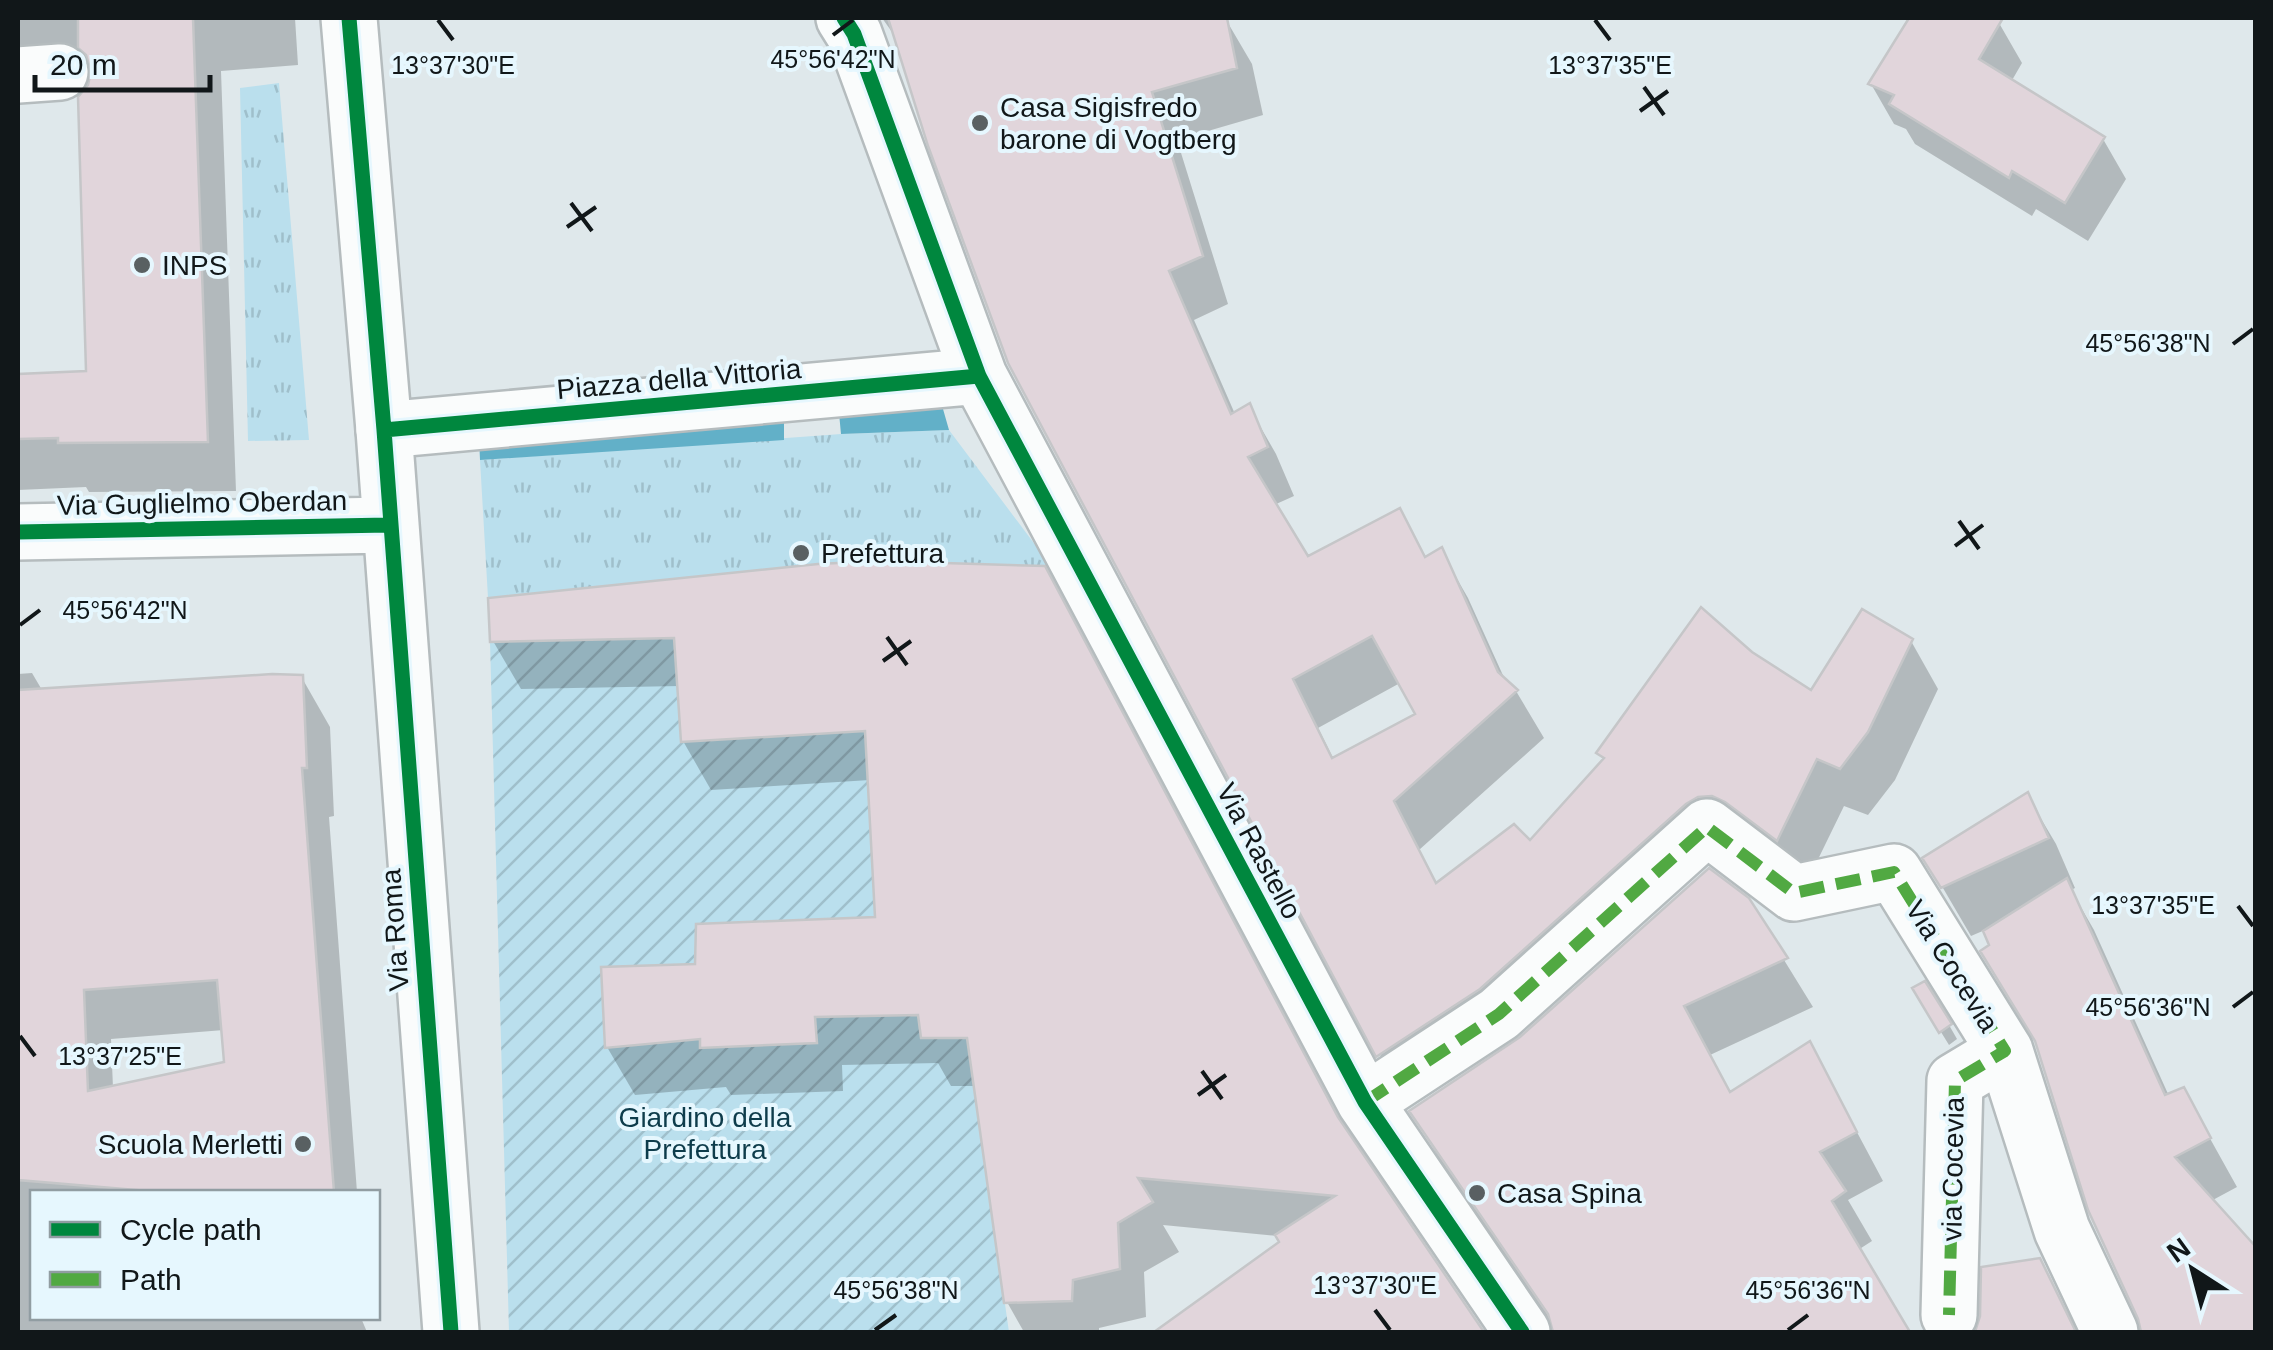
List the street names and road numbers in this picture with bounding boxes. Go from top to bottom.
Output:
street label: Piazza della Vittoria [555,353,803,405]
street label: Via Guglielmo Oberdan [56,485,348,521]
street label: Via Rastello [1210,778,1308,924]
street label: Via Roma [375,867,415,992]
street label: Via Cocevia [1899,895,2005,1038]
street label: via Cocevia [1936,1096,1970,1242]

